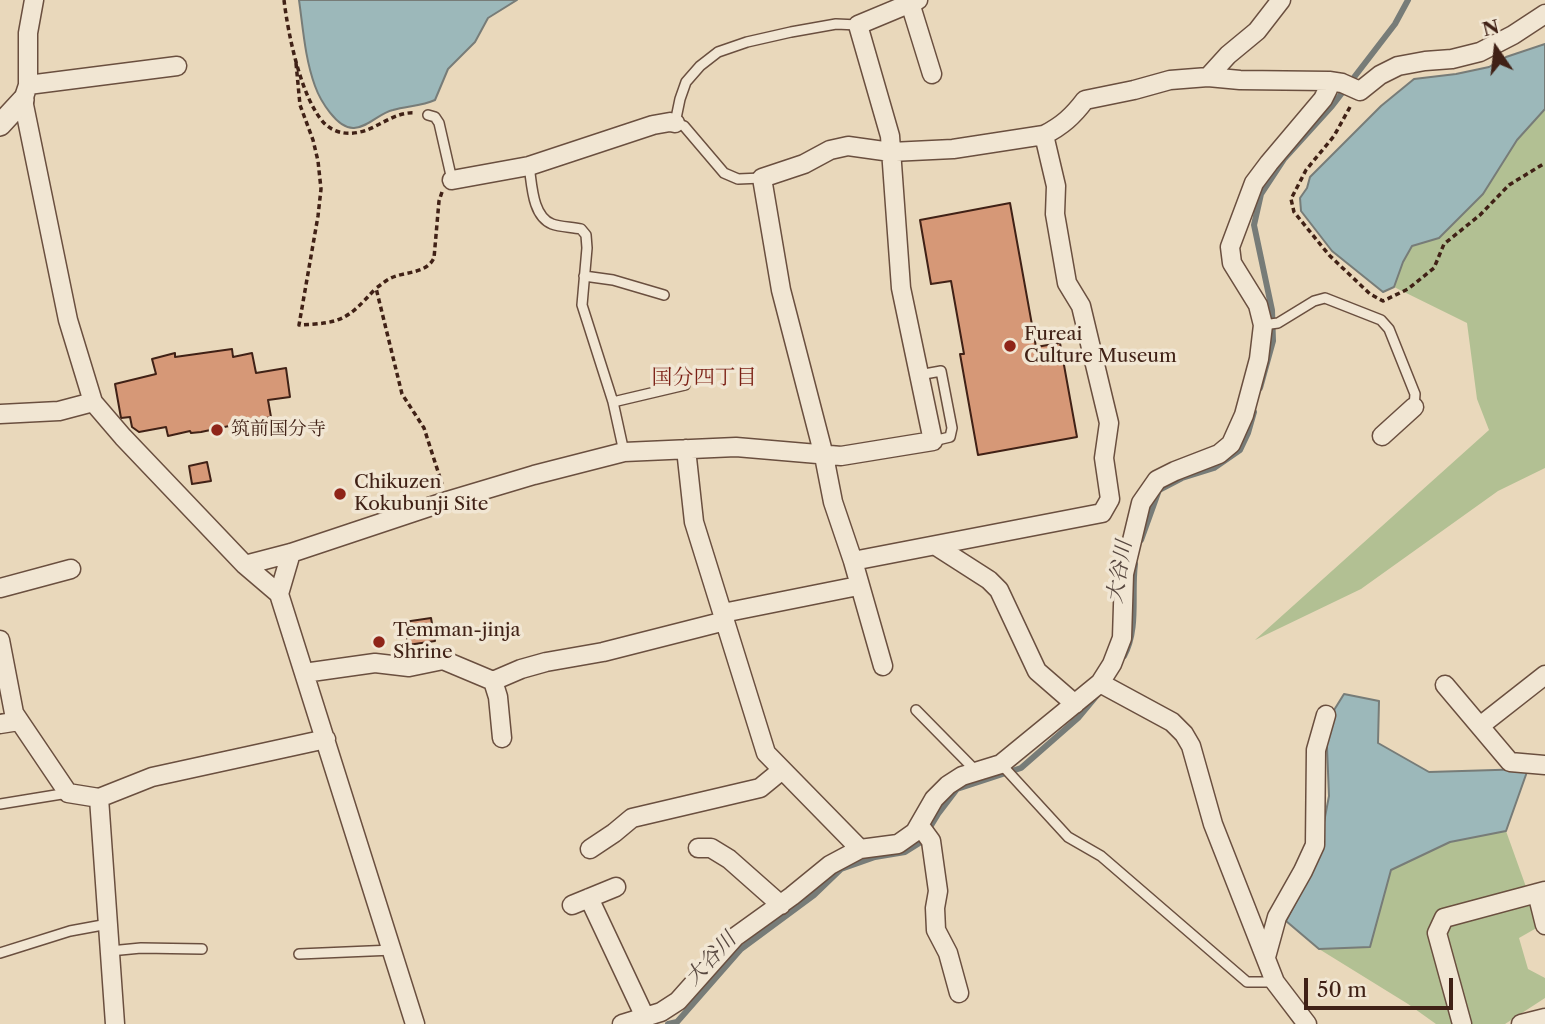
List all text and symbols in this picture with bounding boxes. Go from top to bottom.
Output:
north arrow [1461,14,1531,84]
text: N [1480,15,1502,41]
place label: Fureai Culture Museum [1024,324,1177,368]
marker: Fureai Culture Museum [1002,338,1018,354]
district label: 国分四丁目 [652,365,756,391]
place label: 筑前国分寺 [231,419,326,441]
marker: 筑前国分寺 [209,422,225,438]
place label: Chikuzen Kokubunji Site [354,472,488,516]
marker: Chikuzen Kokubunji Site [332,486,348,502]
water label: 大谷川 [1103,539,1137,605]
place label: Temman-jinja Shrine [393,620,521,664]
marker: Temman-jinja Shrine [371,634,387,650]
water label: 大谷川 [680,927,742,991]
scale bar [1307,964,1456,1008]
text: 50 m [1317,977,1367,1002]

